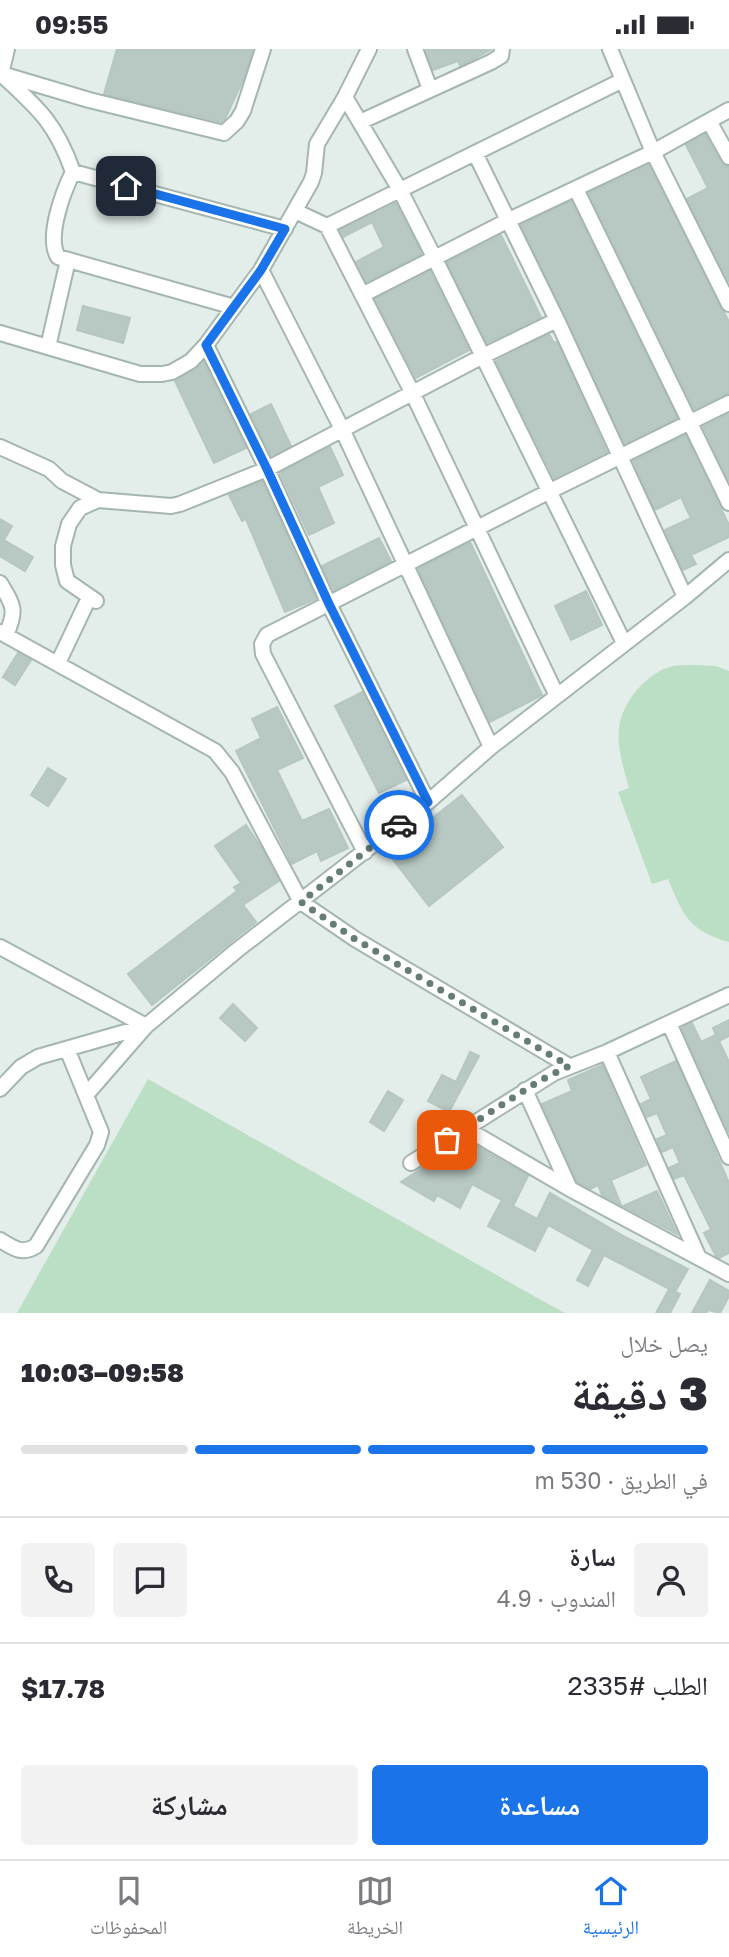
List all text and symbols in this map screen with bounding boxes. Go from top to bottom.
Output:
text: 09:55 [35,9,108,40]
pin [96,156,156,216]
icon: home [107,167,145,205]
courier [364,790,434,860]
icon: car [380,806,418,844]
pin [417,1110,477,1170]
icon: bag [428,1121,466,1159]
text: يصل خلال [621,1329,708,1357]
text: 09:58–10:03 [21,1357,184,1388]
text: 3 دقيقة [571,1365,708,1420]
text: في الطريق · 530 m [534,1466,708,1494]
text: سارة [569,1541,616,1572]
button: phone [21,1543,95,1617]
button: chat [113,1543,187,1617]
button: person [634,1543,708,1617]
text: المندوب · 4.9 [497,1584,616,1612]
text: الطلب #2335 [568,1670,708,1701]
text: $17.78 [21,1673,105,1704]
button: مشاركة [21,1765,358,1845]
button: مساعدة [372,1765,708,1845]
tab: المحفوظات [90,1872,167,1946]
tab: الخريطة [347,1872,403,1946]
tab: الرئيسية [583,1872,639,1946]

